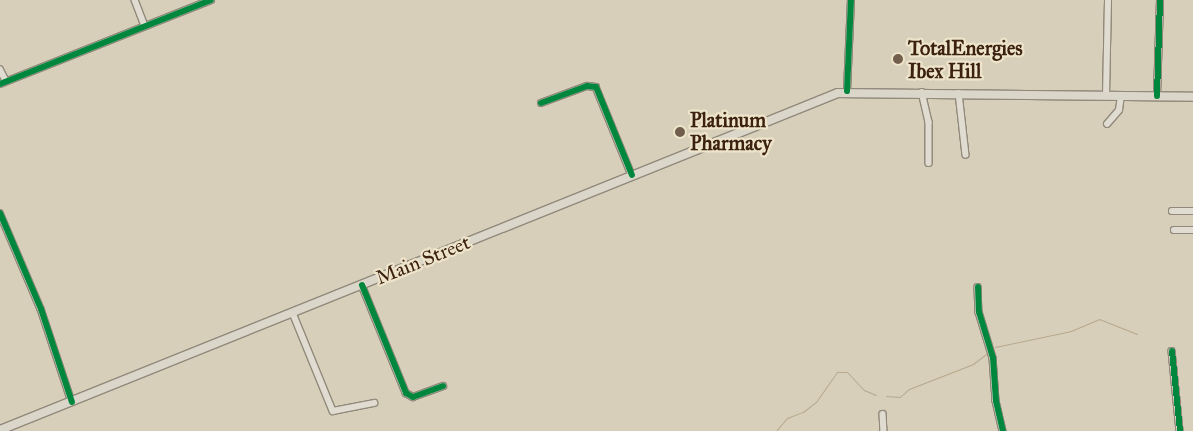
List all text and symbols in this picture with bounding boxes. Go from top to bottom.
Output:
place label: TotalEnergies Ibex Hill [908,36,1023,83]
marker: TotalEnergies Ibex Hill [892,53,904,65]
place label: Platinum Pharmacy [690,108,772,155]
marker: Platinum Pharmacy [674,126,686,138]
street label: Main Street [372,230,474,290]

